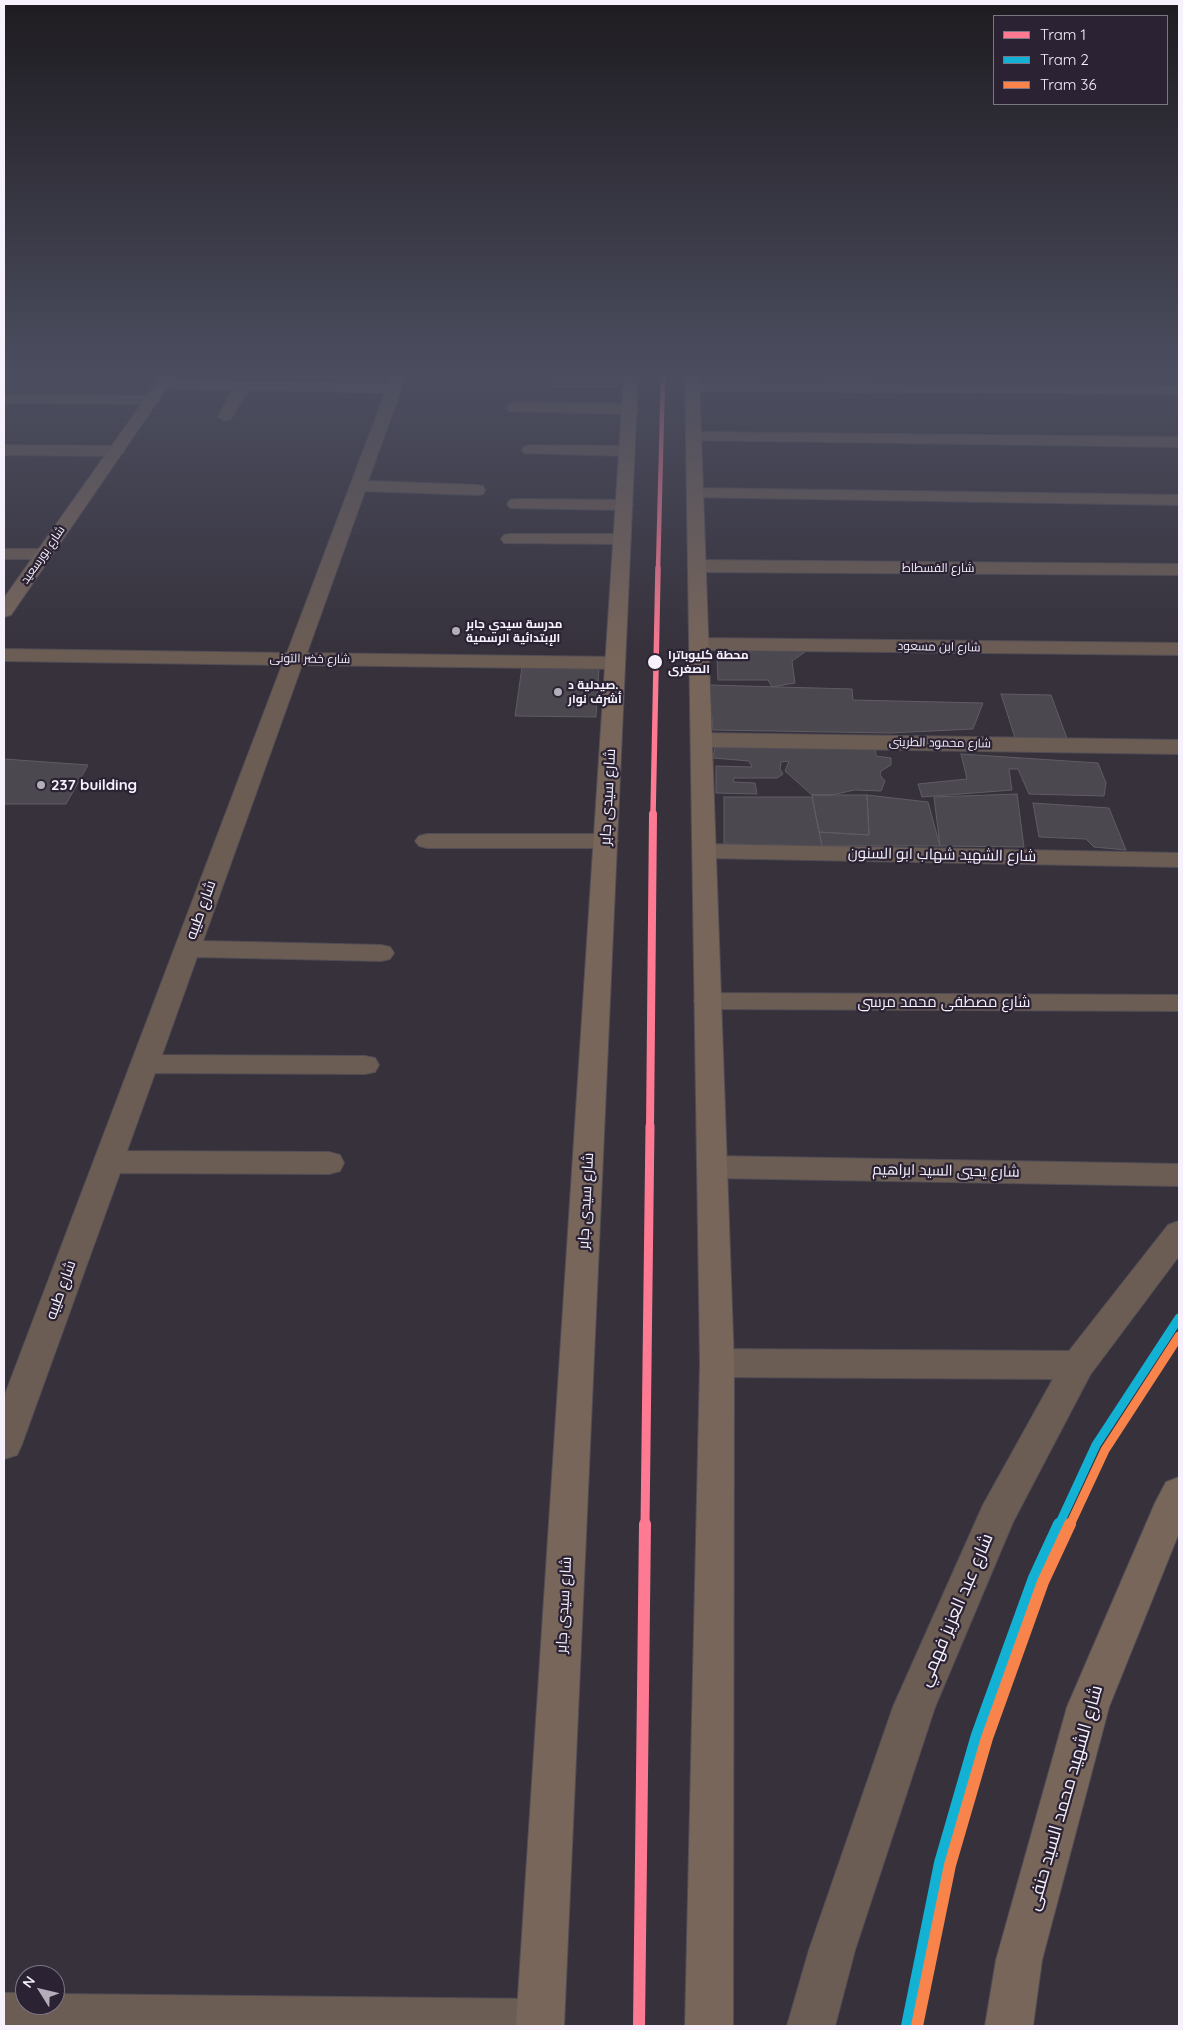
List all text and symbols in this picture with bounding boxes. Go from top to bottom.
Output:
legend [993,15,1168,105]
text: Tram 1 [1040,25,1086,44]
text: Tram 2 [1040,50,1089,69]
text: Tram 36 [1040,75,1097,94]
street label: شارع بورسعيد [18,523,68,587]
street label: شارع الفسطاط [902,561,974,575]
place label: مدرسة سيدي جابر الإبتدائية الرسمية [466,617,562,645]
marker: مدرسة سيدي جابر الإبتدائية الرسمية [450,625,462,637]
street label: شارع ابن مسعود [897,639,981,655]
place label: محطة كليوباترا الصغرى [668,648,749,676]
street label: شارع خضر التونى [270,651,350,667]
marker: محطة كليوباترا الصغرى [646,653,664,671]
place label: صيدلية د. أشرف نوار [568,678,622,706]
marker: صيدلية د. أشرف نوار [552,686,564,698]
street label: شارع محمود الطرينى [889,735,991,751]
street label: شارع سيدى جابر [596,748,620,846]
place label: 237 building [51,776,137,794]
marker: 237 building [35,779,47,791]
street label: شارع الشهيد شهاب ابو السنون [848,844,1036,866]
street label: شارع طيبه [182,878,220,942]
street label: شارع مصطفى محمد مرسى [857,993,1031,1011]
street label: شارع سيدى جابر [574,1152,598,1250]
street label: شارع يحيي السيد ابراهيم [872,1161,1020,1181]
street label: شارع طيبه [42,1258,80,1322]
street label: شارع عبد العزيز فهمي [914,1530,998,1690]
street label: شارع سيدى جابر [552,1556,576,1654]
street label: شارع الشهيد محمد السيد حنفى [1022,1683,1108,1913]
north arrow [15,1965,65,2015]
text: N [18,1972,39,1991]

